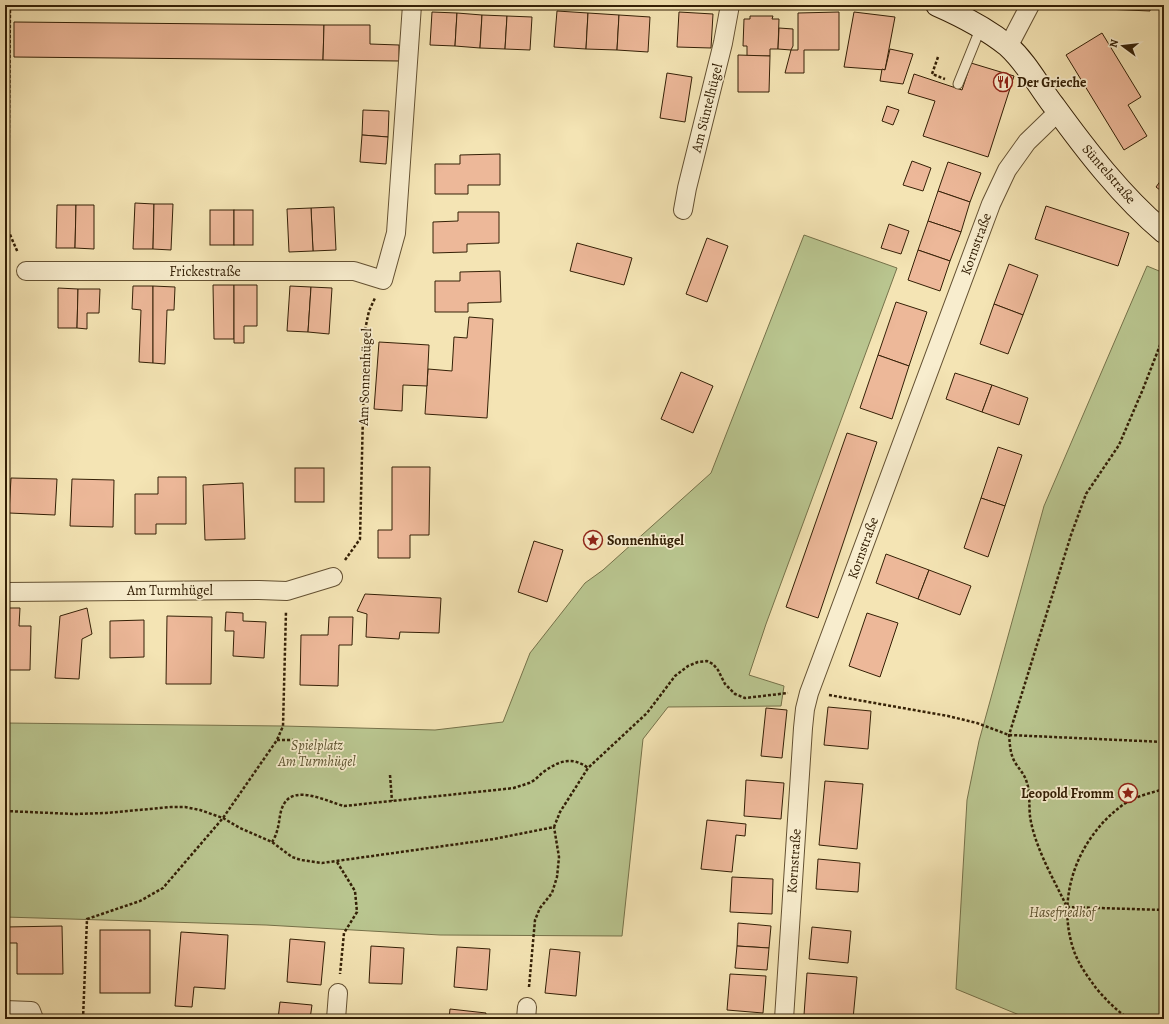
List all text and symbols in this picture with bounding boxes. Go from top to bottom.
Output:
north arrow [1103,26,1143,66]
text: N [1106,38,1122,49]
street label: Am Süntelhügel [687,61,727,155]
restaurant icon: Der Grieche [992,71,1014,93]
place label: Der Grieche [1017,73,1087,92]
street label: Süntelstraße [1078,140,1140,208]
street label: Kornstraße [956,210,996,278]
street label: Frickestraße [169,262,241,281]
street label: Am Sonnenhügel [354,327,376,427]
street label: Kornstraße [843,514,883,582]
place icon: Sonnenhügel [582,529,604,551]
place label: Sonnenhügel [607,531,684,550]
street label: Am Turmhügel [126,581,214,600]
park label: Spielplatz Am Turmhügel [277,736,356,771]
place icon: Leopold Fromm [1117,782,1139,804]
place label: Leopold Fromm [1021,784,1114,803]
street label: Kornstraße [782,828,806,894]
park label: Hasefriedhof [1029,903,1098,922]

